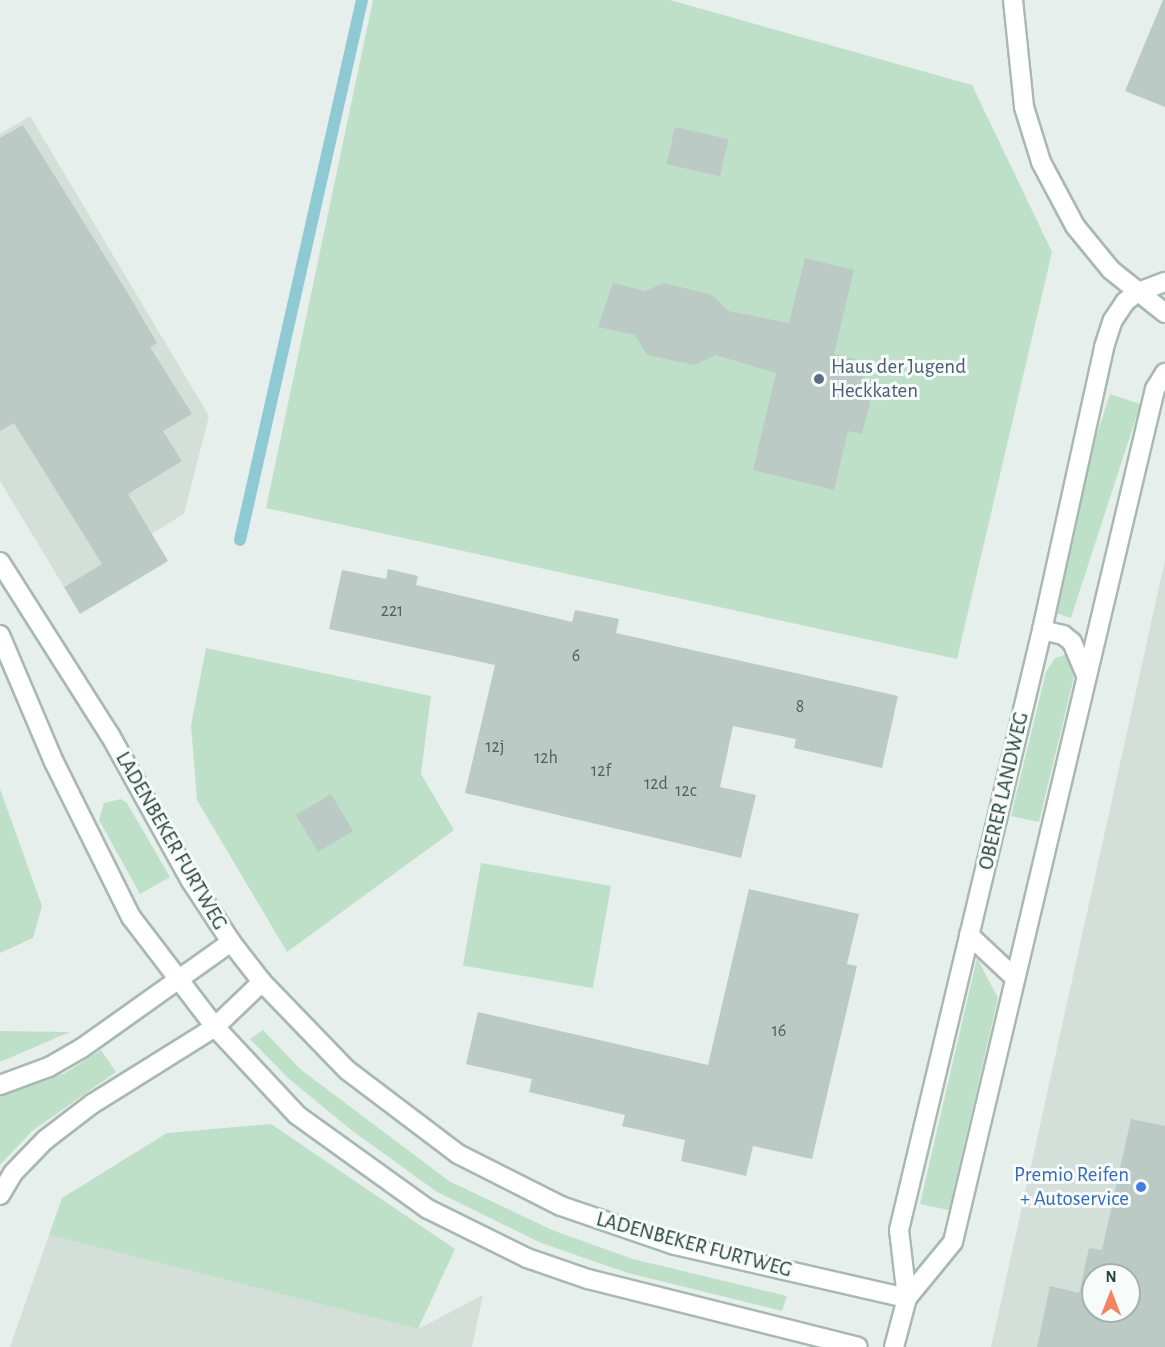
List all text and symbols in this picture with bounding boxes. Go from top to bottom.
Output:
place label: Haus der Jugend Heckkaten [831,354,966,404]
marker: Haus der Jugend Heckkaten [812,372,826,386]
house number: 221 [381,600,403,622]
house number: 6 [572,645,580,667]
house number: 8 [796,696,804,718]
street label: OBERER LANDWEG [974,710,1034,872]
house number: 12j [485,736,505,758]
street label: LADENBEKER FURTWEG [110,747,232,935]
house number: 12h [534,747,558,769]
house number: 12f [591,760,611,782]
house number: 12d [644,773,668,795]
house number: 12c [675,780,697,802]
house number: 16 [772,1020,786,1042]
place label: Premio Reifen + Autoservice [1014,1162,1129,1212]
marker: Premio Reifen + Autoservice [1134,1180,1148,1194]
street label: LADENBEKER FURTWEG [593,1207,795,1283]
north arrow [1081,1263,1141,1323]
text: N [1105,1269,1117,1285]

